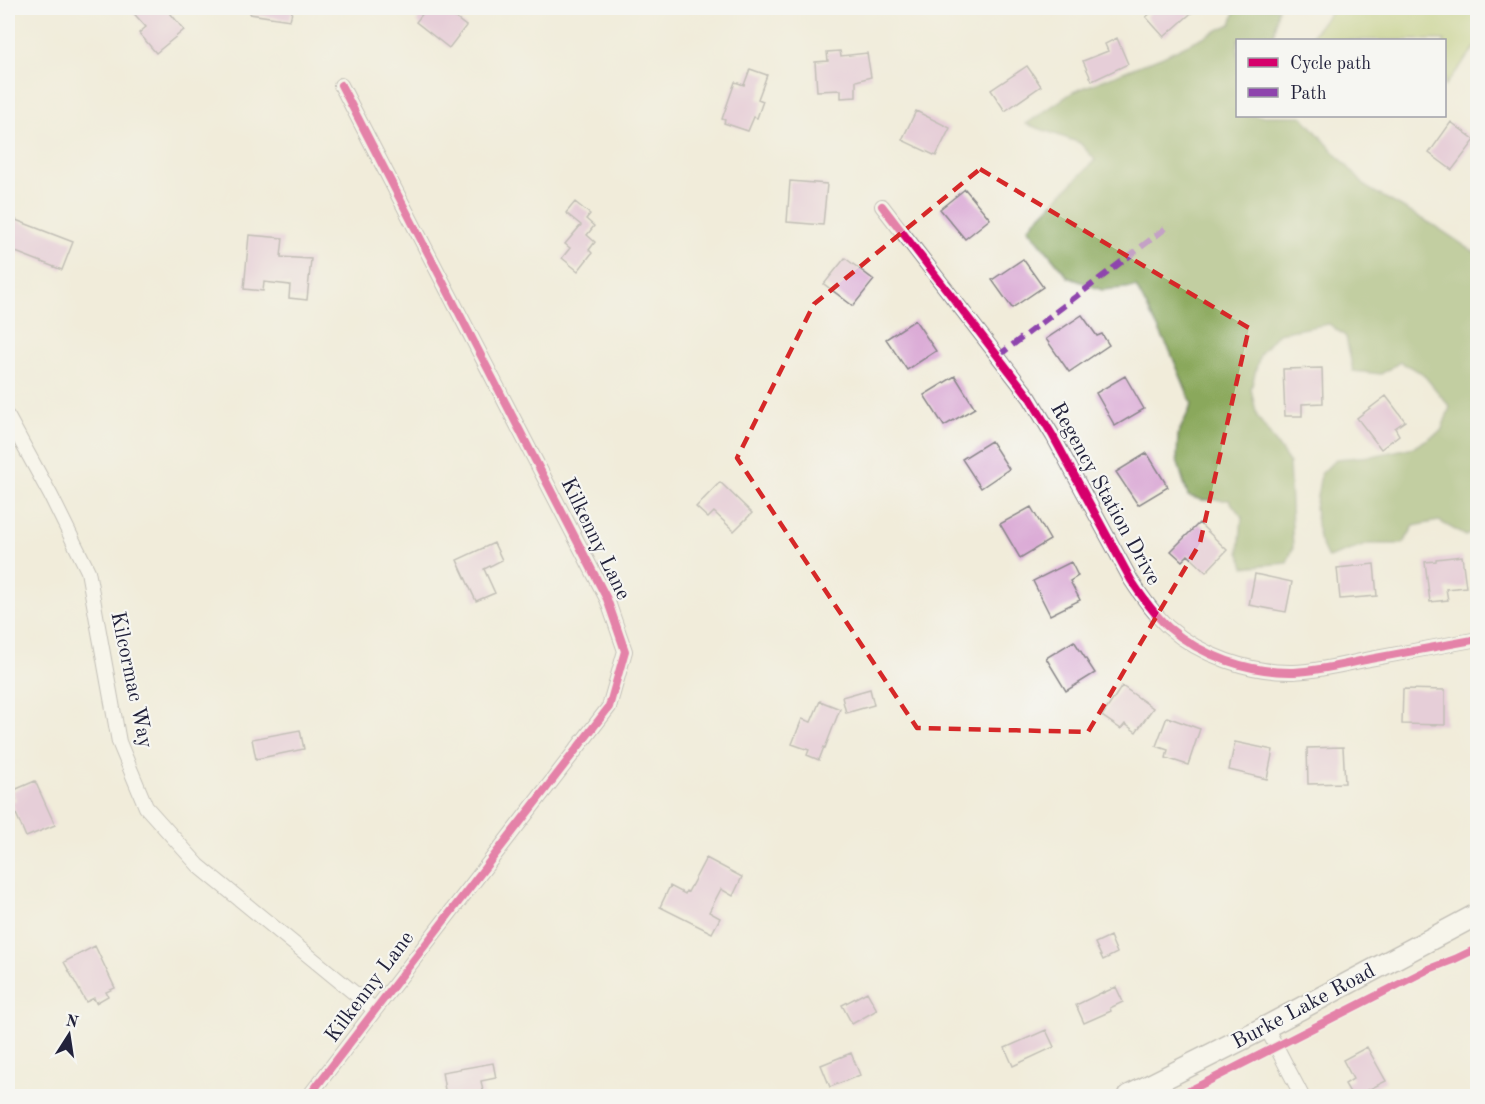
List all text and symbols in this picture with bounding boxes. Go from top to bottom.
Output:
legend [1236,39,1446,117]
text: Cycle path [1290,55,1371,73]
text: Path [1290,85,1327,103]
street label: Regency Station Drive [1046,399,1164,589]
street label: Kilkenny Lane [556,475,634,603]
street label: Kilcormac Way [106,610,156,750]
street label: Kilkenny Lane [322,928,418,1046]
street label: Burke Lake Road [1229,961,1379,1053]
north arrow [39,1005,99,1065]
text: N [64,1013,80,1032]

